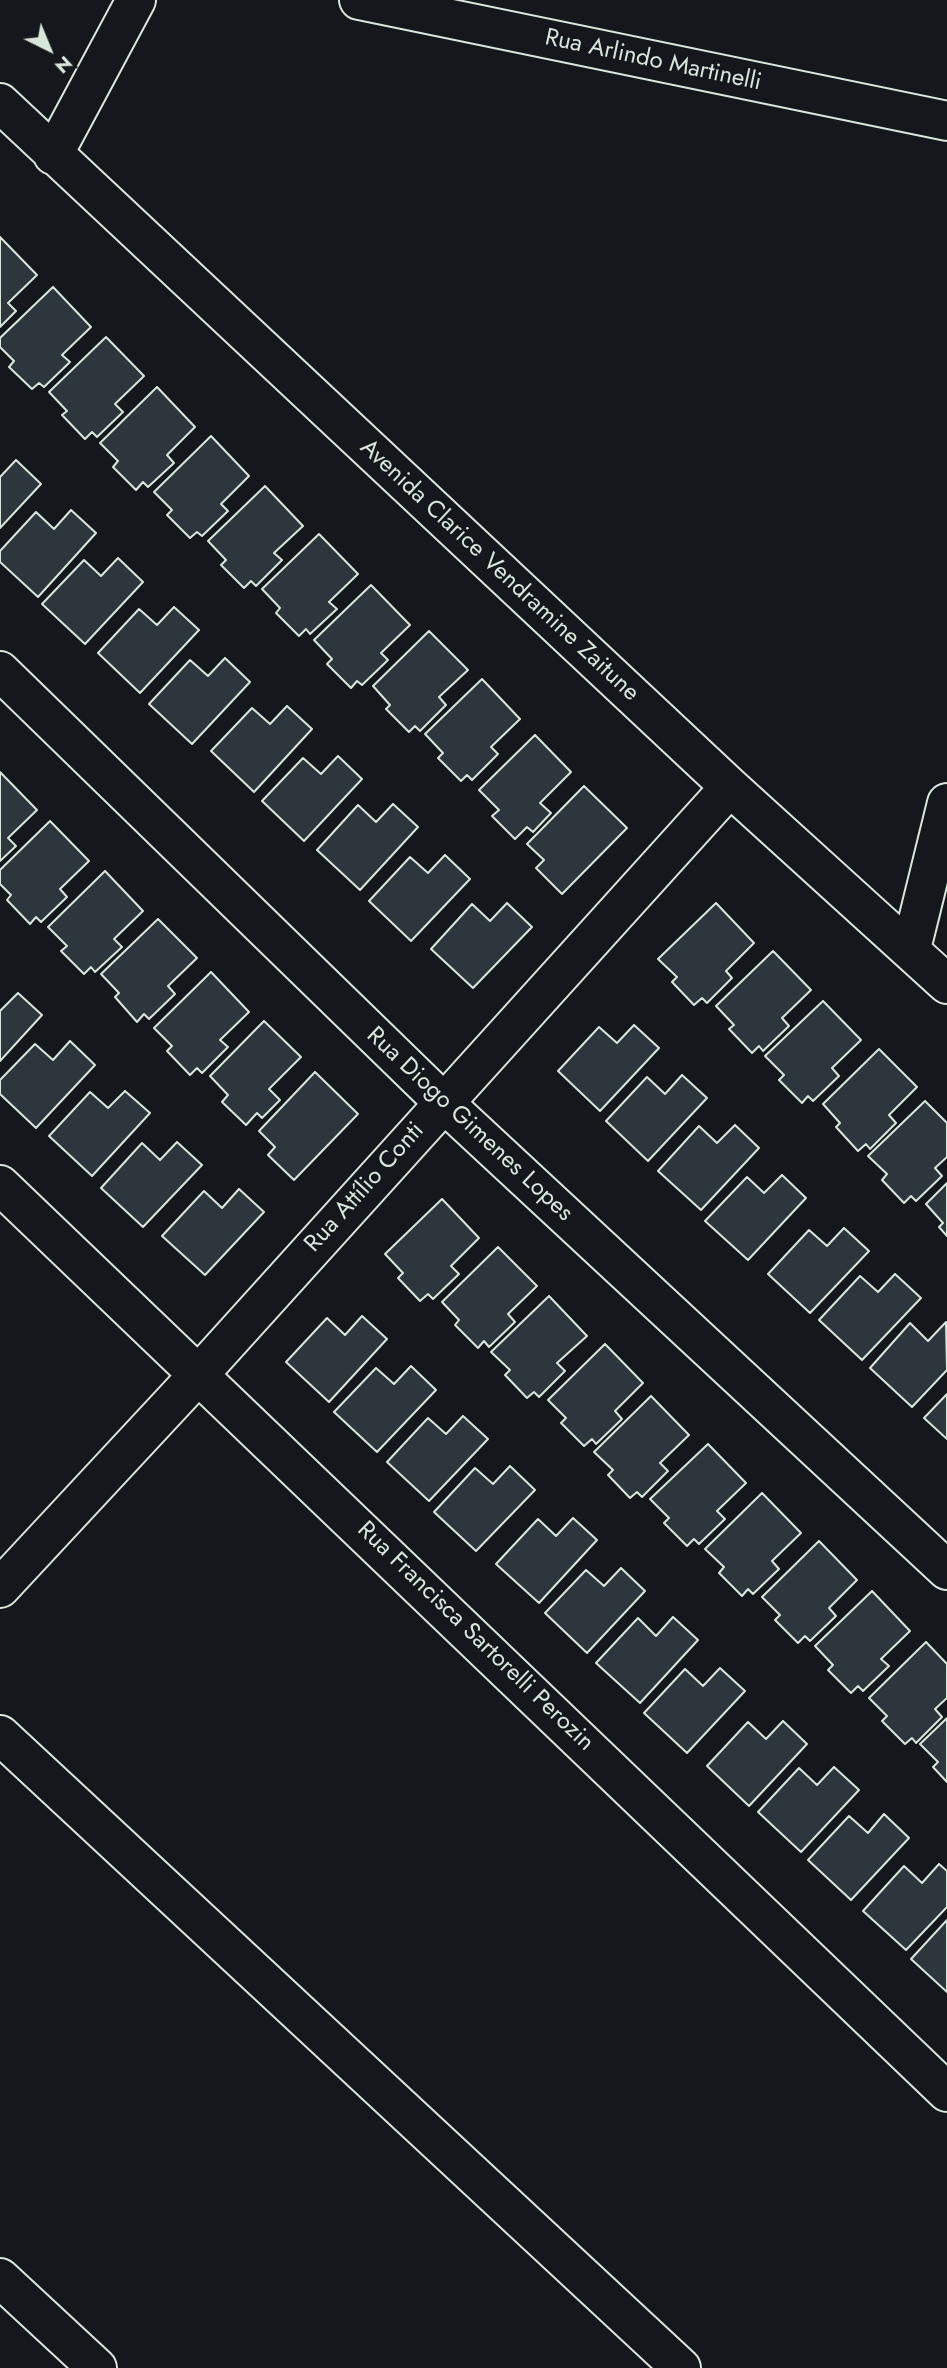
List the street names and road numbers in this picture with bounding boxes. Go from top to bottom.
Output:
street label: Rua Arlindo Martinelli [542,24,764,98]
street label: Avenida Clarice Vendramine Zaitune [353,434,645,708]
street label: Rua Diogo Gimenes Lopes [360,1022,578,1228]
street label: Rua Attílio Conti [299,1117,431,1259]
street label: Rua Francisca Sartorelli Perozin [351,1516,599,1758]

